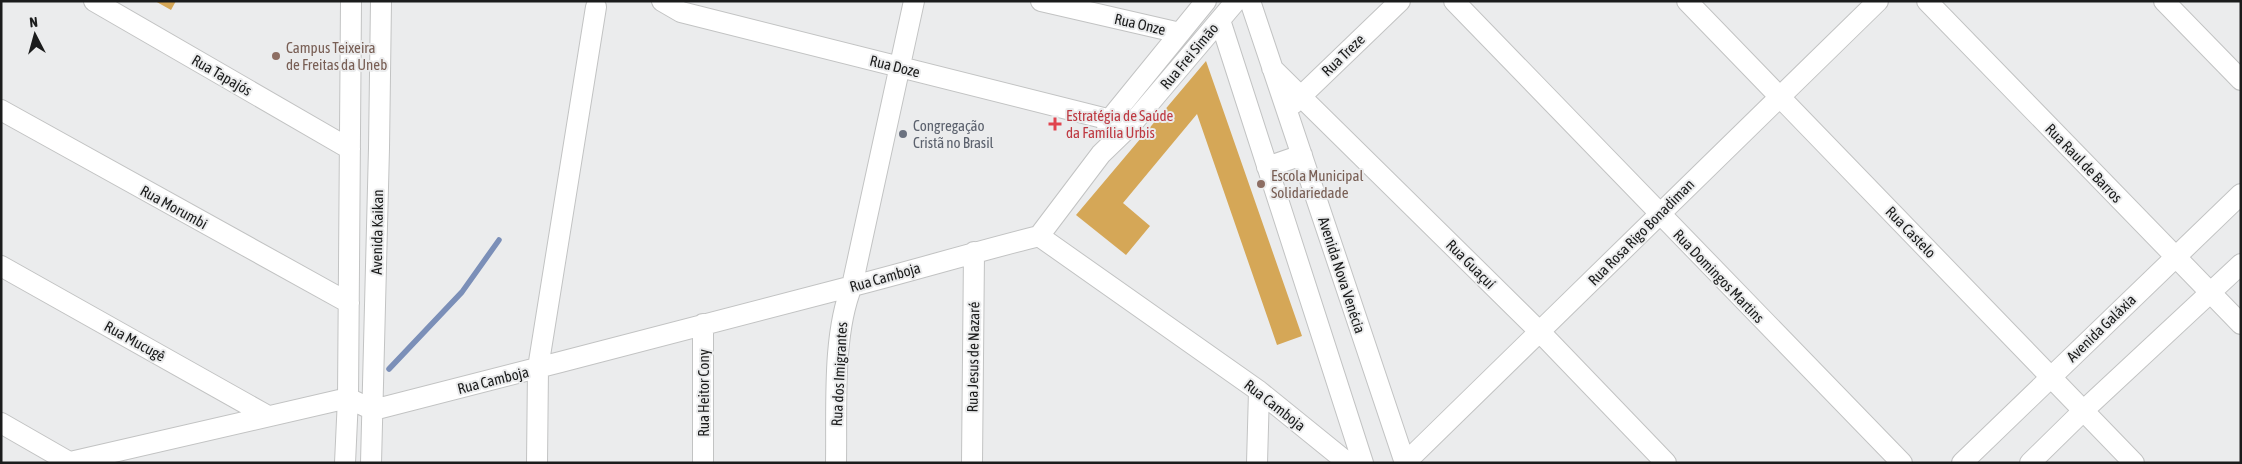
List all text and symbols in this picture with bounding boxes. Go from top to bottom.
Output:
north arrow [10,10,60,60]
street label: Rua Onze [1113,10,1167,38]
text: N [29,14,39,30]
street label: Rua Frei Simão [1157,20,1221,92]
street label: Rua Treze [1318,30,1368,79]
place label: Campus Teixeira de Freitas da Uneb [286,39,387,73]
marker: Campus Teixeira de Freitas da Uneb [270,50,282,62]
street label: Rua Tapajós [189,51,255,99]
street label: Rua Doze [868,52,922,80]
place label: Estratégia de Saúde da Família Urbis [1066,107,1174,141]
place label: Congregação Cristã no Brasil [913,117,994,151]
marker: Estratégia de Saúde da Família Urbis [1048,117,1062,131]
street label: Rua Raul de Barros [2042,120,2126,206]
marker: Congregação Cristã no Brasil [897,128,909,140]
place label: Escola Municipal Solidariedade [1271,167,1363,201]
street label: Rua Rosa Rigo Bonadiman [1584,175,1698,289]
marker: Escola Municipal Solidariedade [1255,178,1267,190]
street label: Rua Morumbi [138,182,210,232]
street label: Avenida Kaikan [368,189,386,275]
street label: Rua Castelo [1882,203,1940,261]
street label: Avenida Nova Venécia [1315,215,1369,335]
street label: Rua Domingos Martins [1670,226,1768,326]
street label: Rua Guaçuí [1443,236,1499,292]
street label: Rua Camboja [848,259,922,295]
street label: Avenida Galáxia [2063,291,2139,365]
street label: Rua Jesus de Nazaré [964,301,982,412]
street label: Rua Mucugê [102,317,169,365]
street label: Rua dos Imigrantes [828,321,850,427]
street label: Rua Heitor Cony [695,349,712,437]
street label: Rua Camboja [456,363,530,397]
street label: Rua Camboja [1241,376,1309,434]

